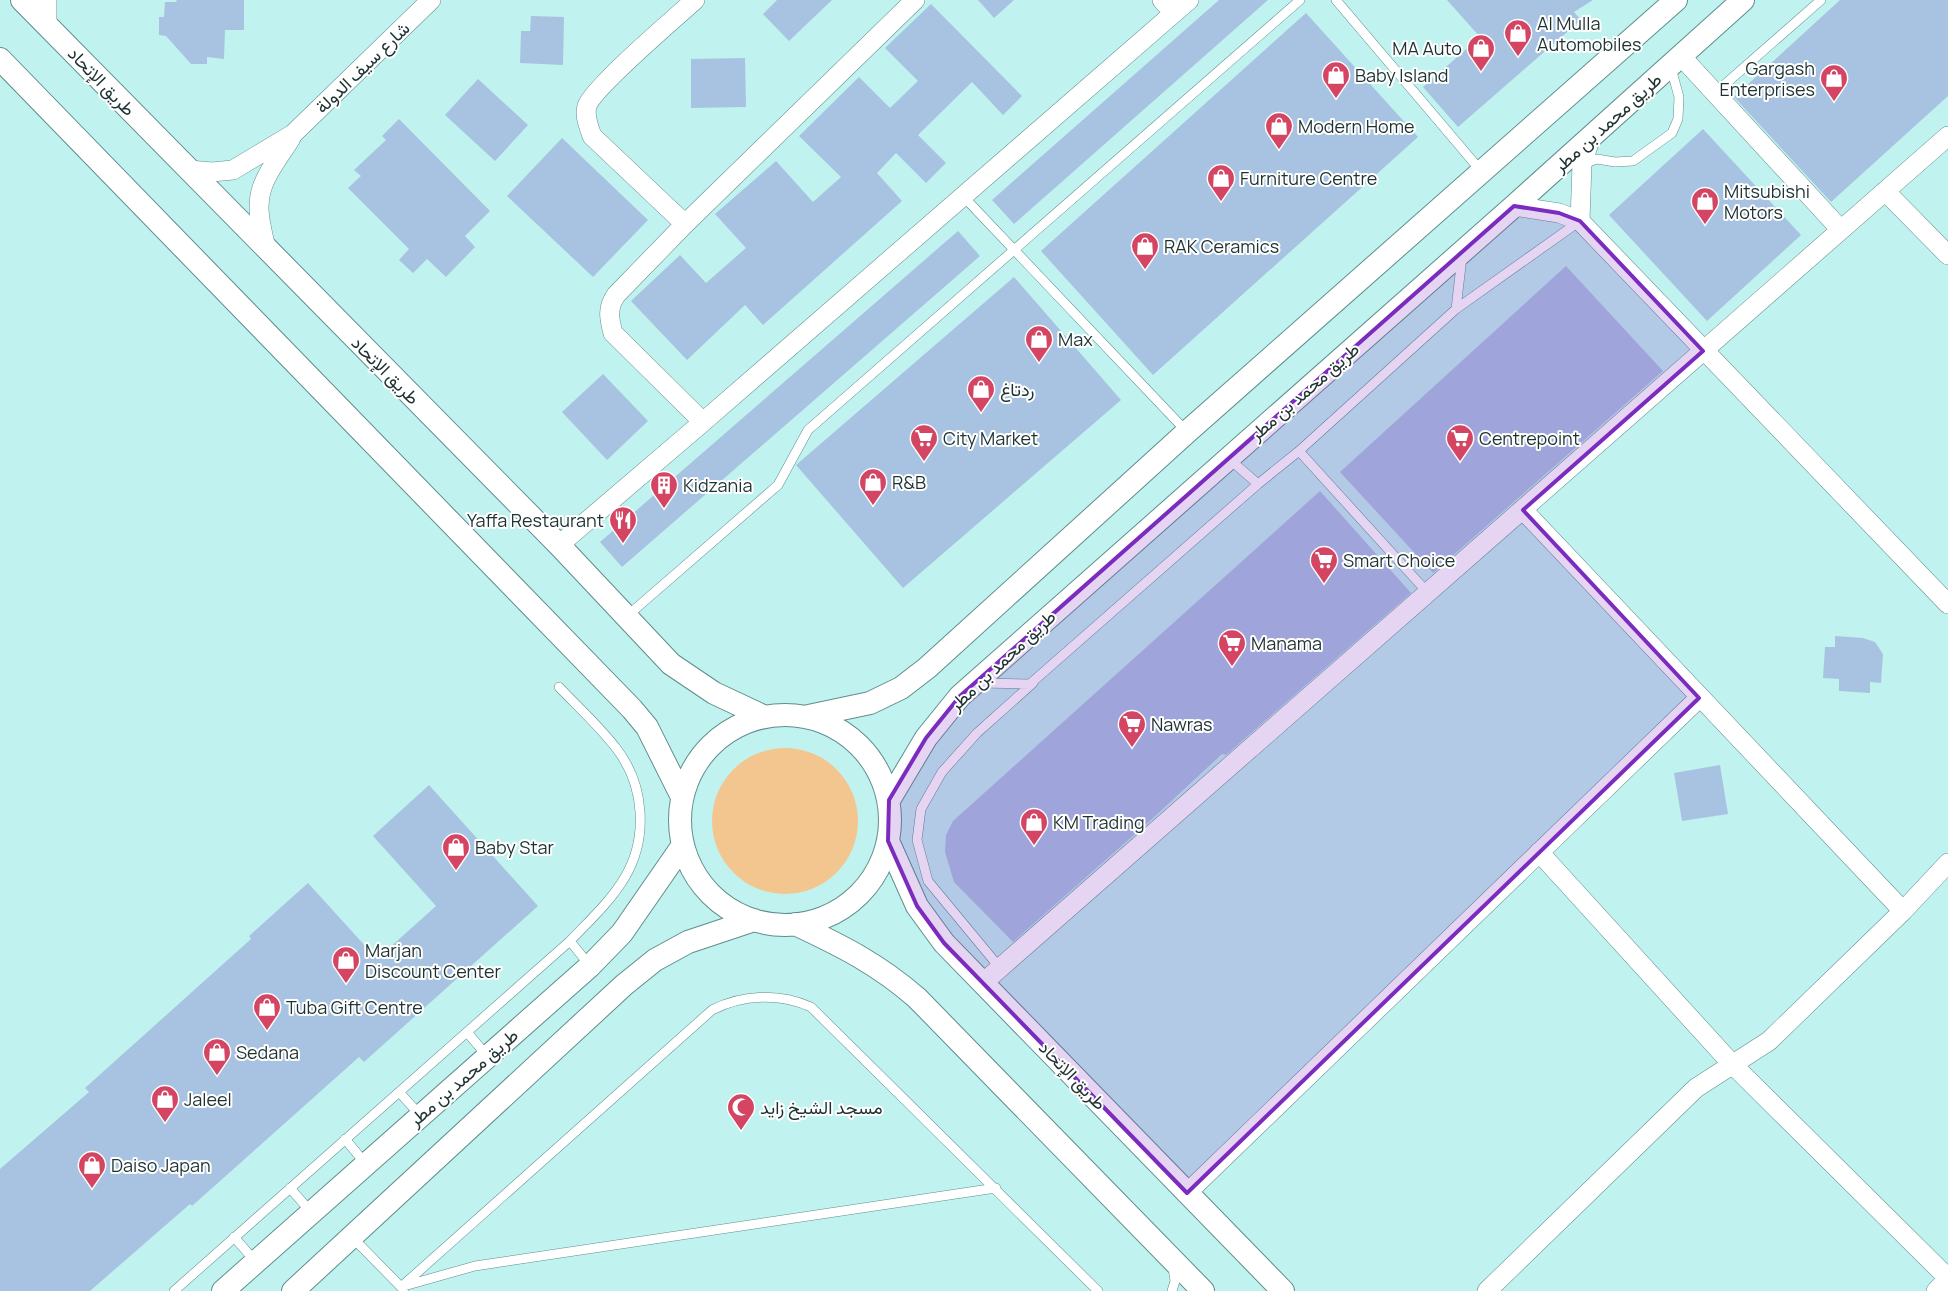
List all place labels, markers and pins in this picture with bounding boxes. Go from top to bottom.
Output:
place label: Al Mulla Automobiles [1537,11,1641,56]
shop icon: Al Mulla Automobiles [1503,18,1533,57]
shop icon: MA Auto [1466,33,1496,72]
place label: MA Auto [1392,36,1462,60]
place label: Gargash Enterprises [1719,56,1815,101]
shop icon: Baby Island [1321,60,1351,99]
place label: Baby Island [1355,63,1448,87]
shop icon: Gargash Enterprises [1819,63,1849,102]
shop icon: Modern Home [1264,111,1294,150]
place label: Modern Home [1298,114,1414,138]
shop icon: Furniture Centre [1206,163,1236,202]
place label: Furniture Centre [1240,166,1377,190]
place label: Mitsubishi Motors [1724,179,1810,224]
shop icon: Mitsubishi Motors [1690,186,1720,225]
shop icon: RAK Ceramics [1130,231,1160,270]
place label: RAK Ceramics [1164,234,1279,258]
shop icon: Max [1024,324,1054,363]
place label: Max [1058,327,1093,351]
shop icon: ردتاغ [966,374,996,413]
place label: ردتاغ [1000,377,1034,402]
supermarket icon: City Market [909,423,939,462]
supermarket icon: Centrepoint [1445,423,1475,462]
place label: City Market [943,426,1038,450]
place label: Centrepoint [1479,426,1580,450]
shop icon: R&B [858,467,888,506]
building icon: Kidzania [649,470,679,509]
place label: R&B [892,470,926,494]
place label: Kidzania [683,473,752,497]
restaurant icon: Yaffa Restaurant [608,505,638,544]
place label: Yaffa Restaurant [467,508,604,532]
supermarket icon: Smart Choice [1309,545,1339,584]
place label: Smart Choice [1343,548,1455,572]
supermarket icon: Manama [1217,628,1247,667]
place label: Manama [1251,631,1322,655]
supermarket icon: Nawras [1117,709,1147,748]
place label: Nawras [1151,712,1212,736]
shop icon: KM Trading [1019,807,1049,846]
place label: KM Trading [1053,810,1145,834]
shop icon: Baby Star [441,832,471,871]
place label: Baby Star [475,835,555,859]
place label: Marjan Discount Center [365,938,501,983]
shop icon: Marjan Discount Center [331,945,361,984]
shop icon: Tuba Gift Centre [252,992,282,1031]
place label: Tuba Gift Centre [286,995,423,1019]
shop icon: Sedana [202,1037,232,1076]
place label: Sedana [236,1040,299,1064]
shop icon: Jaleel [150,1084,180,1123]
place label: Jaleel [184,1087,232,1111]
mosque icon: مسجد الشيخ زايد [726,1092,756,1131]
place label: مسجد الشيخ زايد [760,1095,883,1120]
shop icon: Daiso Japan [77,1150,107,1189]
place label: Daiso Japan [111,1153,211,1177]

